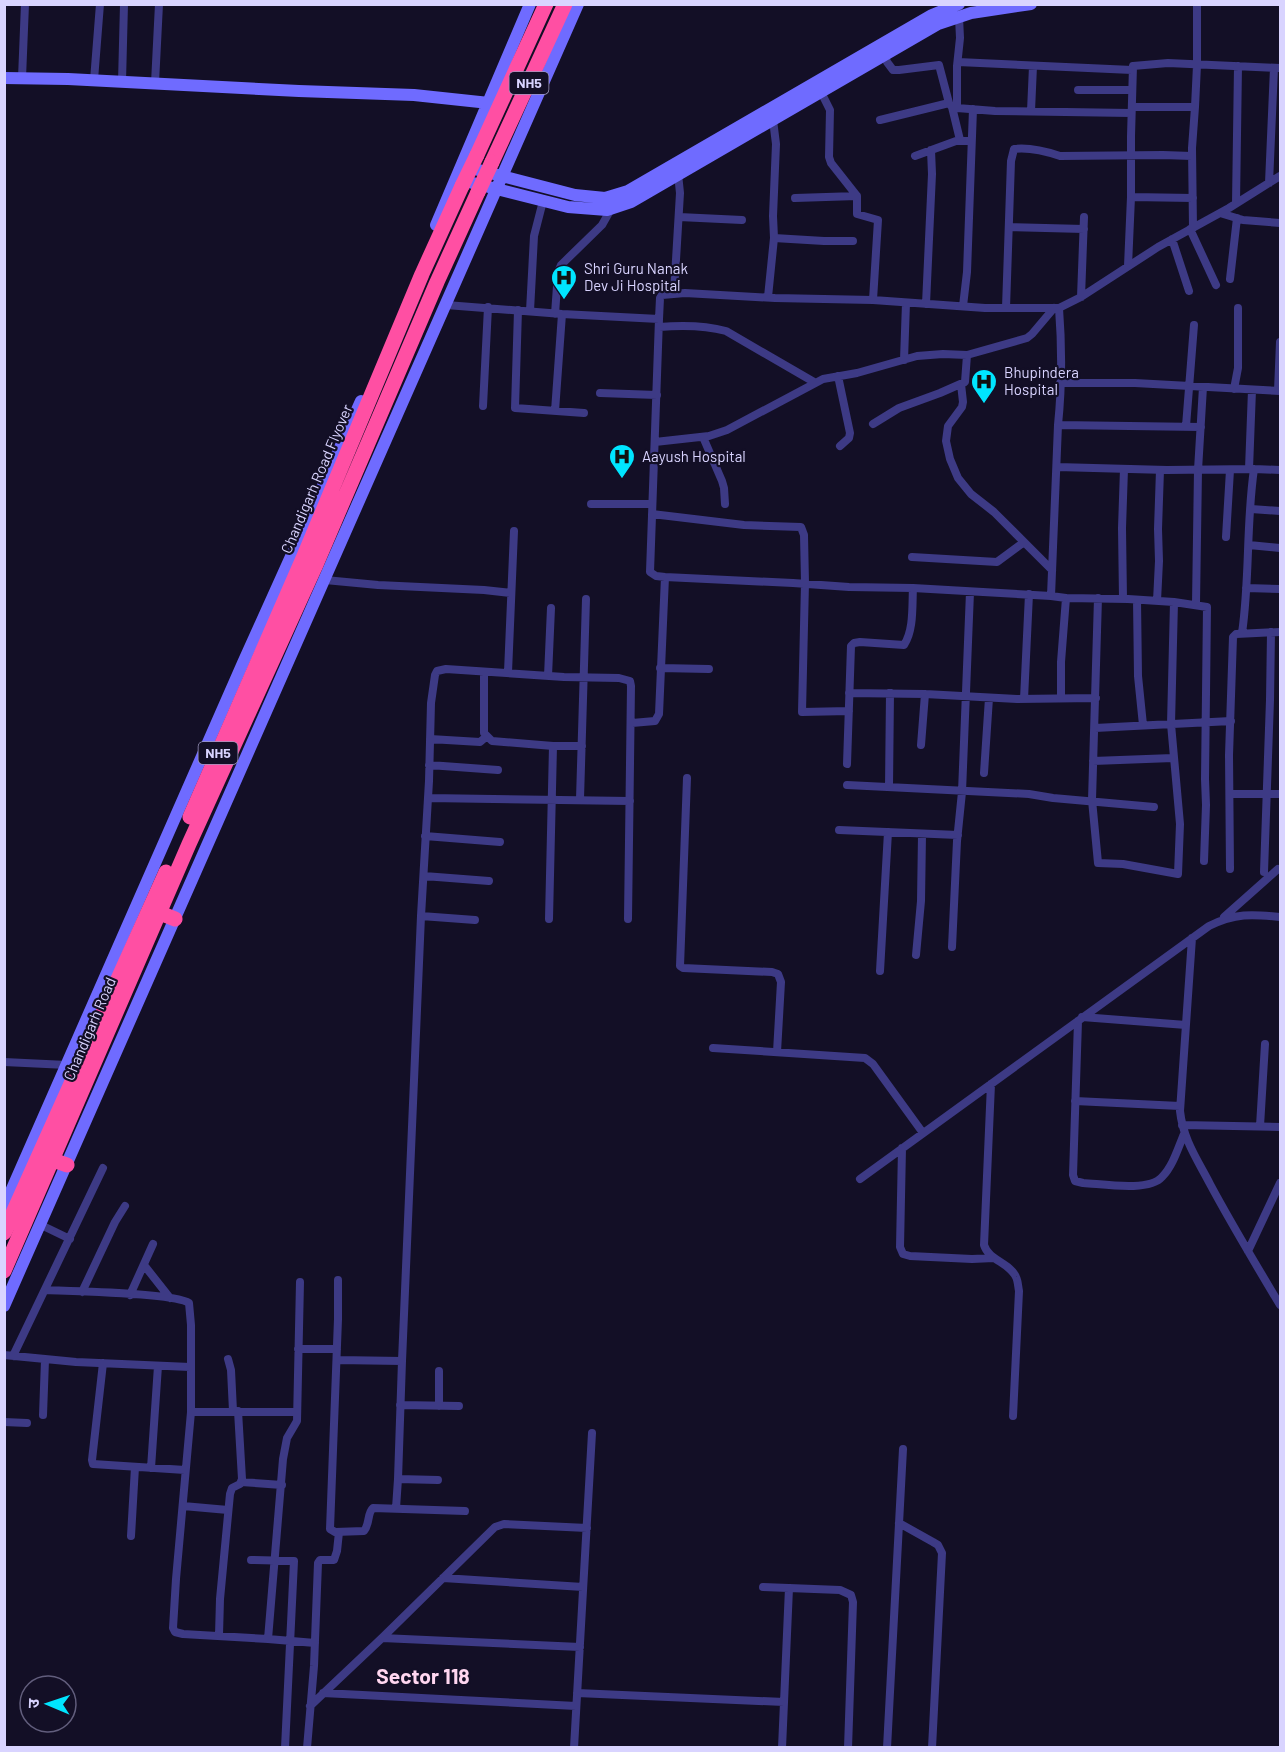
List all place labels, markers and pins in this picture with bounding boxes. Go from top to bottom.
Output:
place label: Shri Guru Nanak Dev Ji Hospital [584,259,688,294]
hospital icon: Shri Guru Nanak Dev Ji Hospital [549,263,579,301]
place label: Bhupindera Hospital [1004,363,1079,398]
hospital icon: Bhupindera Hospital [969,367,999,405]
hospital icon: Aayush Hospital [607,442,637,480]
place label: Aayush Hospital [642,447,746,465]

